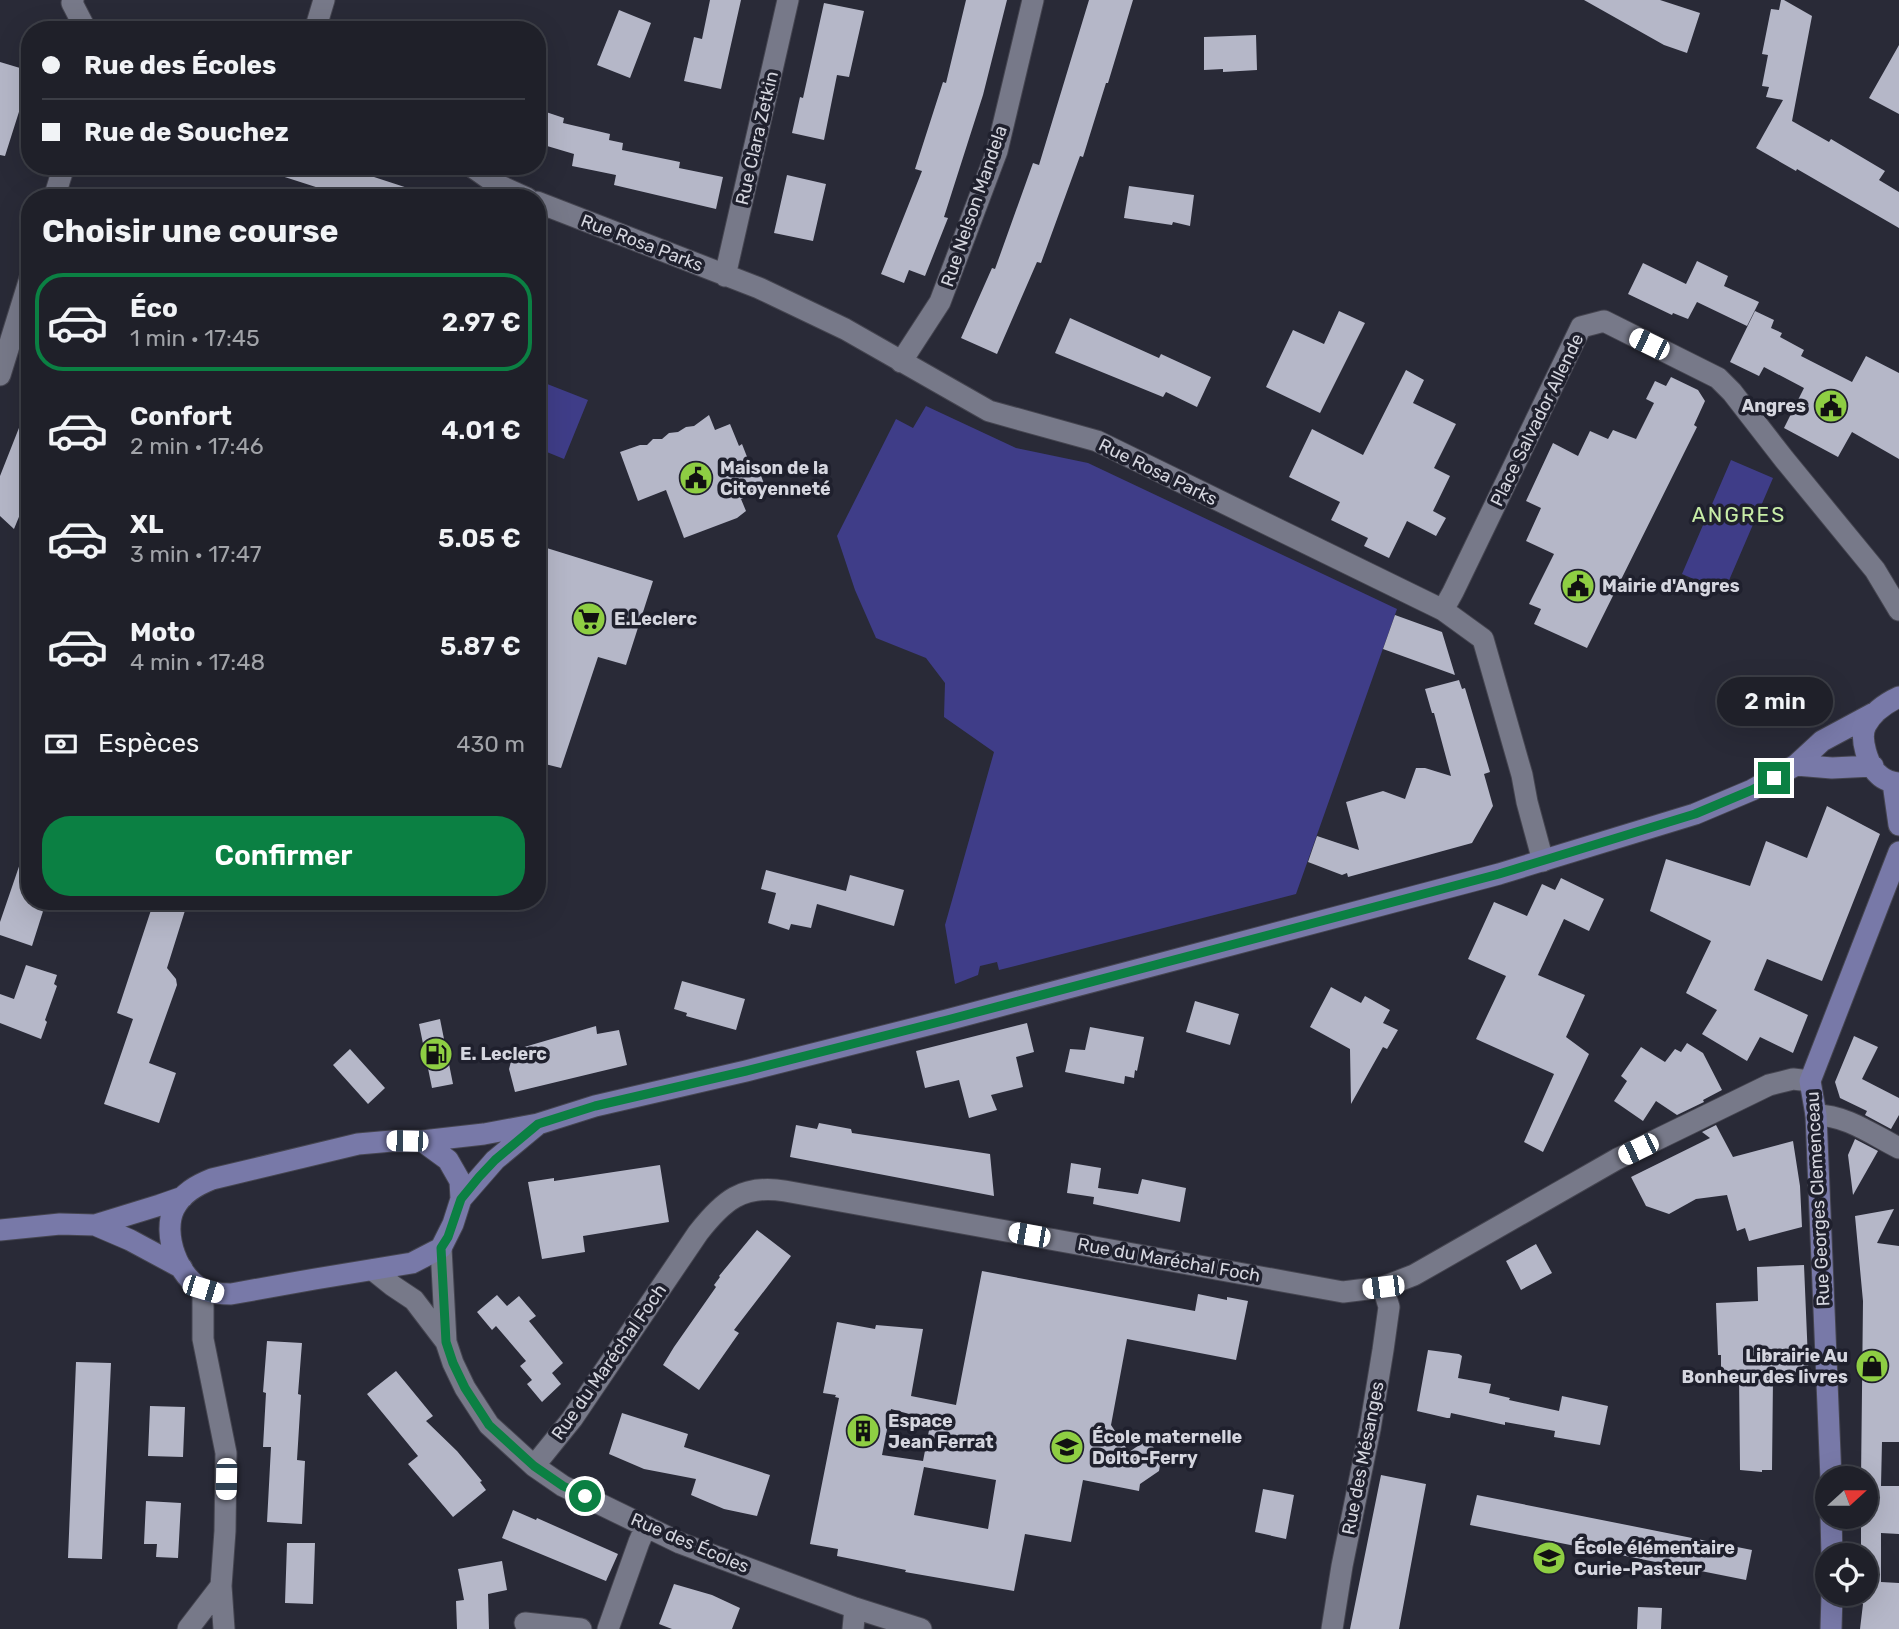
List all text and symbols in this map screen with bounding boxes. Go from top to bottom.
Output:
text: Rue des Écoles [84,50,276,81]
street label: Rue Clara Zetkin [731,69,783,207]
text: Rue de Souchez [84,117,289,148]
street label: Rue Nelson Mandela [936,122,1012,290]
street label: Rue Rosa Parks [578,210,706,276]
text: Choisir une course [42,212,339,250]
icon: car [46,291,109,354]
text: Éco [130,293,178,324]
text: 2.97 € [442,307,521,338]
text: 1 min · 17:45 [130,324,260,352]
car [1626,325,1673,363]
street label: Place Salvador Allende [1486,330,1588,510]
public building icon: Angres [1812,387,1850,425]
place label: Angres [1741,395,1806,417]
icon: car [46,399,109,462]
text: Confort [130,401,232,432]
text: 4.01 € [441,415,521,446]
text: 2 min · 17:46 [130,432,264,460]
street label: Rue Rosa Parks [1095,434,1221,510]
place label: Maison de la Citoyenneté [720,457,831,500]
public building icon: Maison de la Citoyenneté [677,459,715,497]
district label: ANGRES [1692,502,1786,527]
icon: car [46,507,109,570]
text: XL [130,509,163,540]
text: 5.05 € [438,523,521,554]
text: 3 min · 17:47 [130,540,261,568]
public building icon: Mairie d'Angres [1559,567,1597,605]
place label: Mairie d'Angres [1602,575,1740,597]
supermarket icon: E.Leclerc [570,600,608,638]
place label: E.Leclerc [614,608,697,630]
icon: car [46,615,109,678]
text: Moto [130,617,195,648]
text: 5.87 € [440,631,521,662]
text: 4 min · 17:48 [130,648,265,676]
callout: 2 min [1716,676,1832,726]
text: 2 min [1744,687,1806,715]
icon: cash [42,725,80,763]
text: Espèces [98,728,199,759]
text: 430 m [456,730,525,758]
route end [1758,762,1790,794]
button: Confirmer [42,816,525,896]
fuel station icon: E. Leclerc [417,1035,455,1073]
place label: E. Leclerc [460,1043,547,1065]
street label: Rue Georges Clemenceau [1801,1091,1835,1307]
car [386,1130,429,1152]
car [1615,1130,1662,1168]
car [1007,1221,1052,1249]
street label: Rue du Maréchal Foch [1076,1233,1262,1287]
car [180,1273,227,1305]
car [1361,1274,1406,1300]
street label: Rue du Maréchal Foch [547,1280,671,1444]
place label: Librairie Au Bonheur des livres [1682,1345,1848,1388]
shop icon: Librairie Au Bonheur des livres [1853,1347,1891,1385]
street label: Rue des Mésanges [1337,1379,1389,1537]
place label: Espace Jean Ferrat [888,1410,994,1453]
building icon: Espace Jean Ferrat [844,1412,882,1450]
place label: École maternelle Dolto-Ferry [1092,1426,1243,1469]
school or university icon: École maternelle Dolto-Ferry [1048,1428,1086,1466]
car [216,1458,237,1500]
north arrow [1815,1466,1878,1530]
map controls [1815,1466,1878,1606]
route start [569,1480,601,1512]
street label: Rue des Écoles [628,1508,752,1578]
place label: École élémentaire Curie-Pasteur [1574,1537,1735,1580]
school or university icon: École élémentaire Curie-Pasteur [1530,1539,1568,1577]
button: locate [1815,1543,1878,1606]

